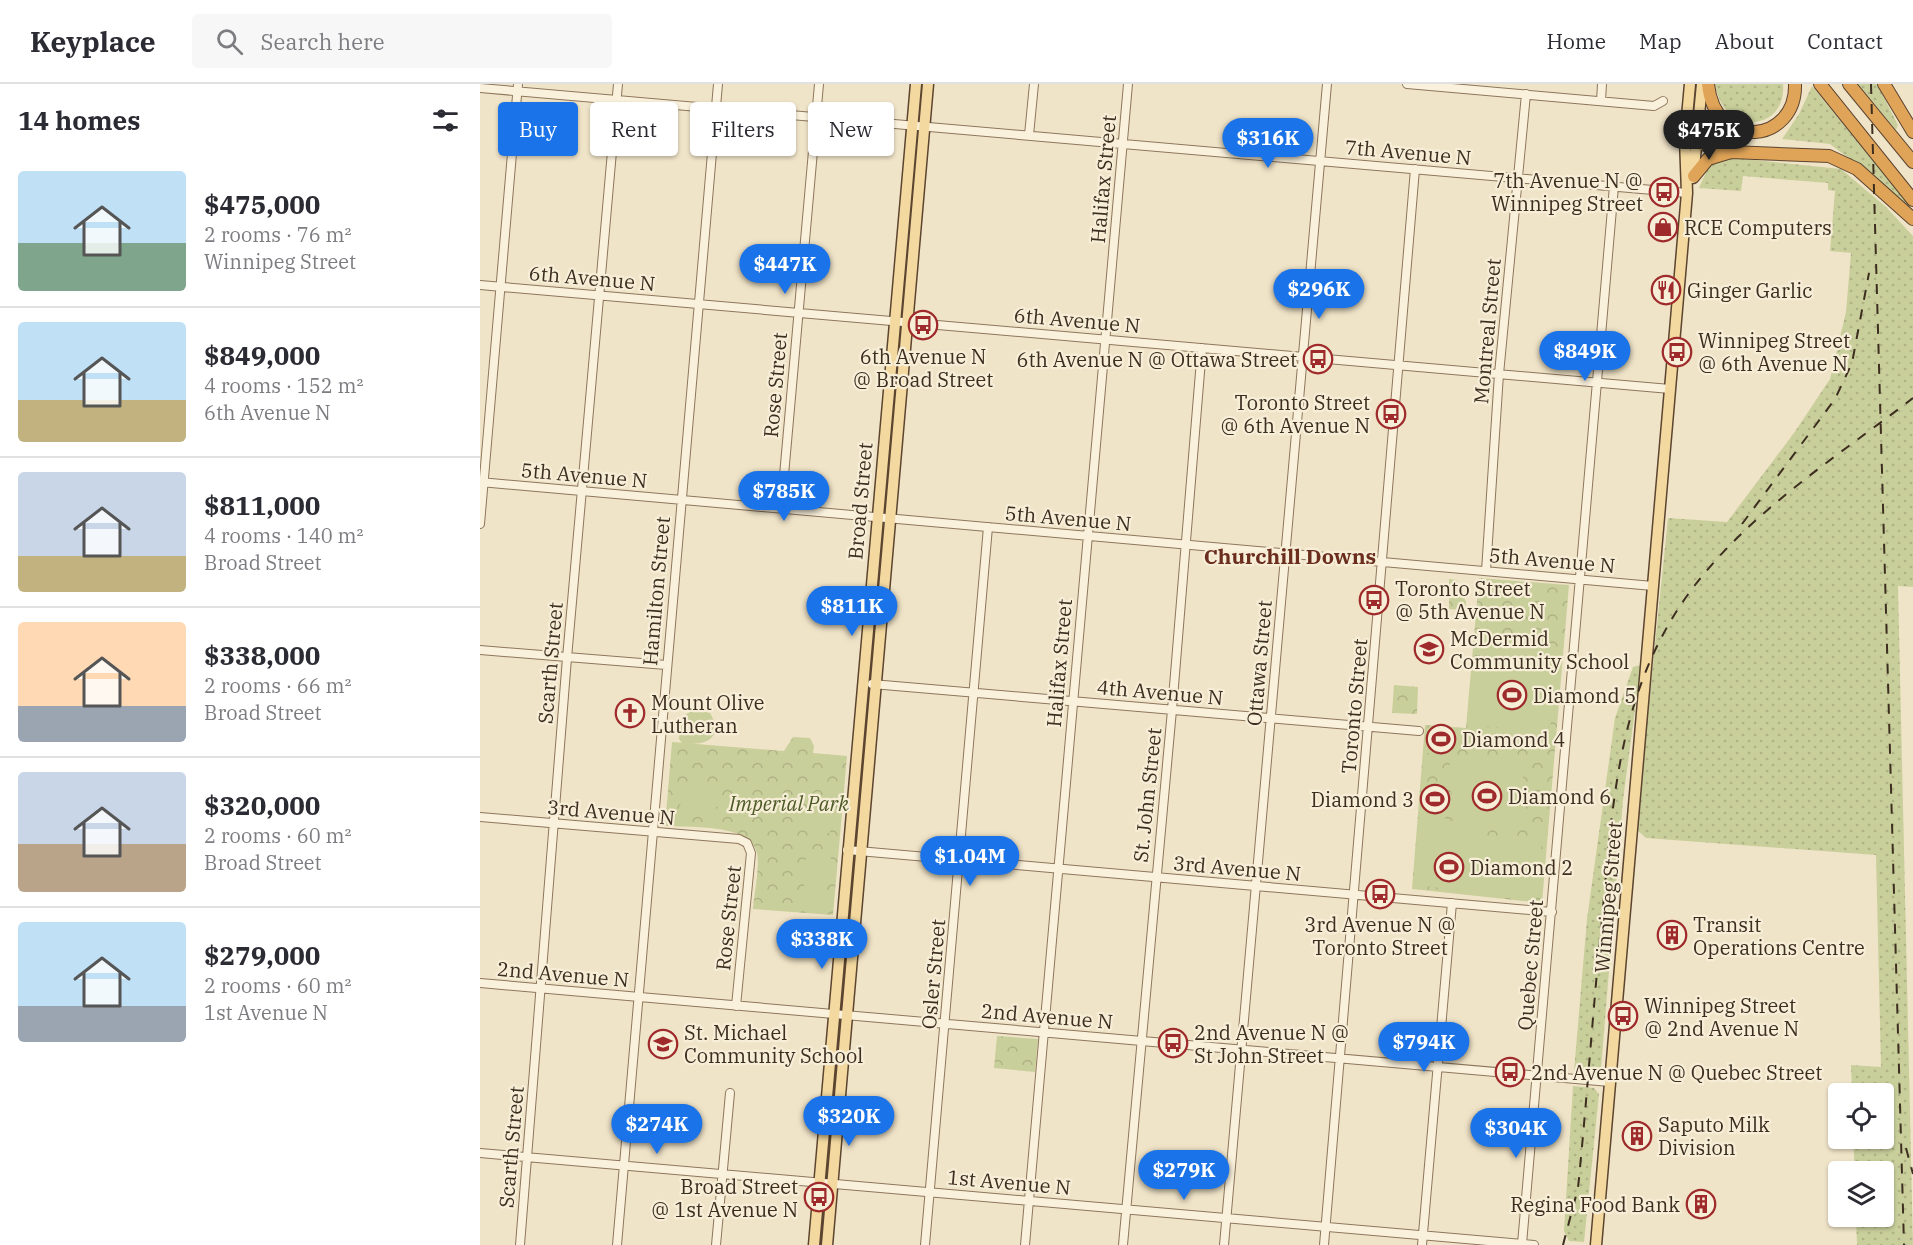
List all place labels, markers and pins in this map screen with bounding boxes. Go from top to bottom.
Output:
pin: $475K [1667,110,1751,161]
pin: $316K [1226,118,1310,169]
place label: 7th Avenue N @ Winnipeg Street [1491,167,1643,217]
bus stop icon: 7th Avenue N @ Winnipeg Street [1648,176,1680,208]
shop icon: RCE Computers [1647,211,1679,243]
place label: RCE Computers [1684,214,1832,241]
pin: $447K [743,244,827,295]
pin: $296K [1277,269,1361,320]
restaurant icon: Ginger Garlic [1650,274,1682,306]
place label: Ginger Garlic [1687,277,1813,304]
bus stop icon: 6th Avenue N @ Broad Street [907,309,939,341]
place label: Winnipeg Street @ 6th Avenue N [1698,327,1850,377]
pin: $849K [1543,331,1627,382]
bus stop icon: Winnipeg Street @ 6th Avenue N [1661,336,1693,368]
place label: 6th Avenue N @ Broad Street [853,343,993,393]
bus stop icon: 6th Avenue N @ Ottawa Street [1302,343,1334,375]
place label: 6th Avenue N @ Ottawa Street [1016,346,1297,373]
place label: Toronto Street @ 6th Avenue N [1220,389,1370,439]
bus stop icon: Toronto Street @ 6th Avenue N [1375,398,1407,430]
pin: $785K [742,471,826,522]
place label: Toronto Street @ 5th Avenue N [1395,575,1545,625]
bus stop icon: Toronto Street @ 5th Avenue N [1358,584,1390,616]
pin: $811K [810,586,894,637]
place label: McDermid Community School [1450,625,1629,675]
school or university icon: McDermid Community School [1413,633,1445,665]
sports icon: Diamond 5 [1496,679,1528,711]
place label: Diamond 5 [1533,682,1636,709]
place label: Mount Olive Lutheran [651,689,764,739]
church icon: Mount Olive Lutheran [614,697,646,729]
sports icon: Diamond 4 [1425,723,1457,755]
place label: Diamond 4 [1462,726,1565,753]
sports icon: Diamond 6 [1471,780,1503,812]
sports icon: Diamond 3 [1419,783,1451,815]
place label: Diamond 6 [1508,783,1611,810]
place label: Diamond 3 [1311,786,1414,813]
pin: $1.04M [921,836,1019,887]
sports icon: Diamond 2 [1433,851,1465,883]
place label: Diamond 2 [1470,854,1573,881]
bus stop icon: 3rd Avenue N @ Toronto Street [1364,878,1396,910]
place label: 3rd Avenue N @ Toronto Street [1304,911,1456,961]
place label: Transit Operations Centre [1693,911,1865,961]
pin: $338K [780,919,864,970]
building icon: Transit Operations Centre [1656,919,1688,951]
place label: Winnipeg Street @ 2nd Avenue N [1644,992,1799,1042]
bus stop icon: Winnipeg Street @ 2nd Avenue N [1607,1000,1639,1032]
place label: St. Michael Community School [684,1019,863,1069]
place label: 2nd Avenue N @ St John Street [1194,1019,1349,1069]
pin: $794K [1382,1022,1466,1073]
bus stop icon: 2nd Avenue N @ St John Street [1157,1027,1189,1059]
school or university icon: St. Michael Community School [647,1028,679,1060]
bus stop icon: 2nd Avenue N @ Quebec Street [1494,1056,1526,1088]
place label: 2nd Avenue N @ Quebec Street [1531,1059,1822,1086]
pin: $320K [807,1096,891,1147]
pin: $274K [615,1104,699,1155]
pin: $304K [1474,1108,1558,1159]
place label: Saputo Milk Division [1658,1111,1770,1161]
building icon: Saputo Milk Division [1621,1120,1653,1152]
pin: $279K [1142,1150,1226,1201]
place label: Broad Street @ 1st Avenue N [651,1173,798,1223]
bus stop icon: Broad Street @ 1st Avenue N [803,1181,835,1213]
building icon: Regina Food Bank [1685,1188,1717,1220]
place label: Regina Food Bank [1510,1191,1680,1218]

